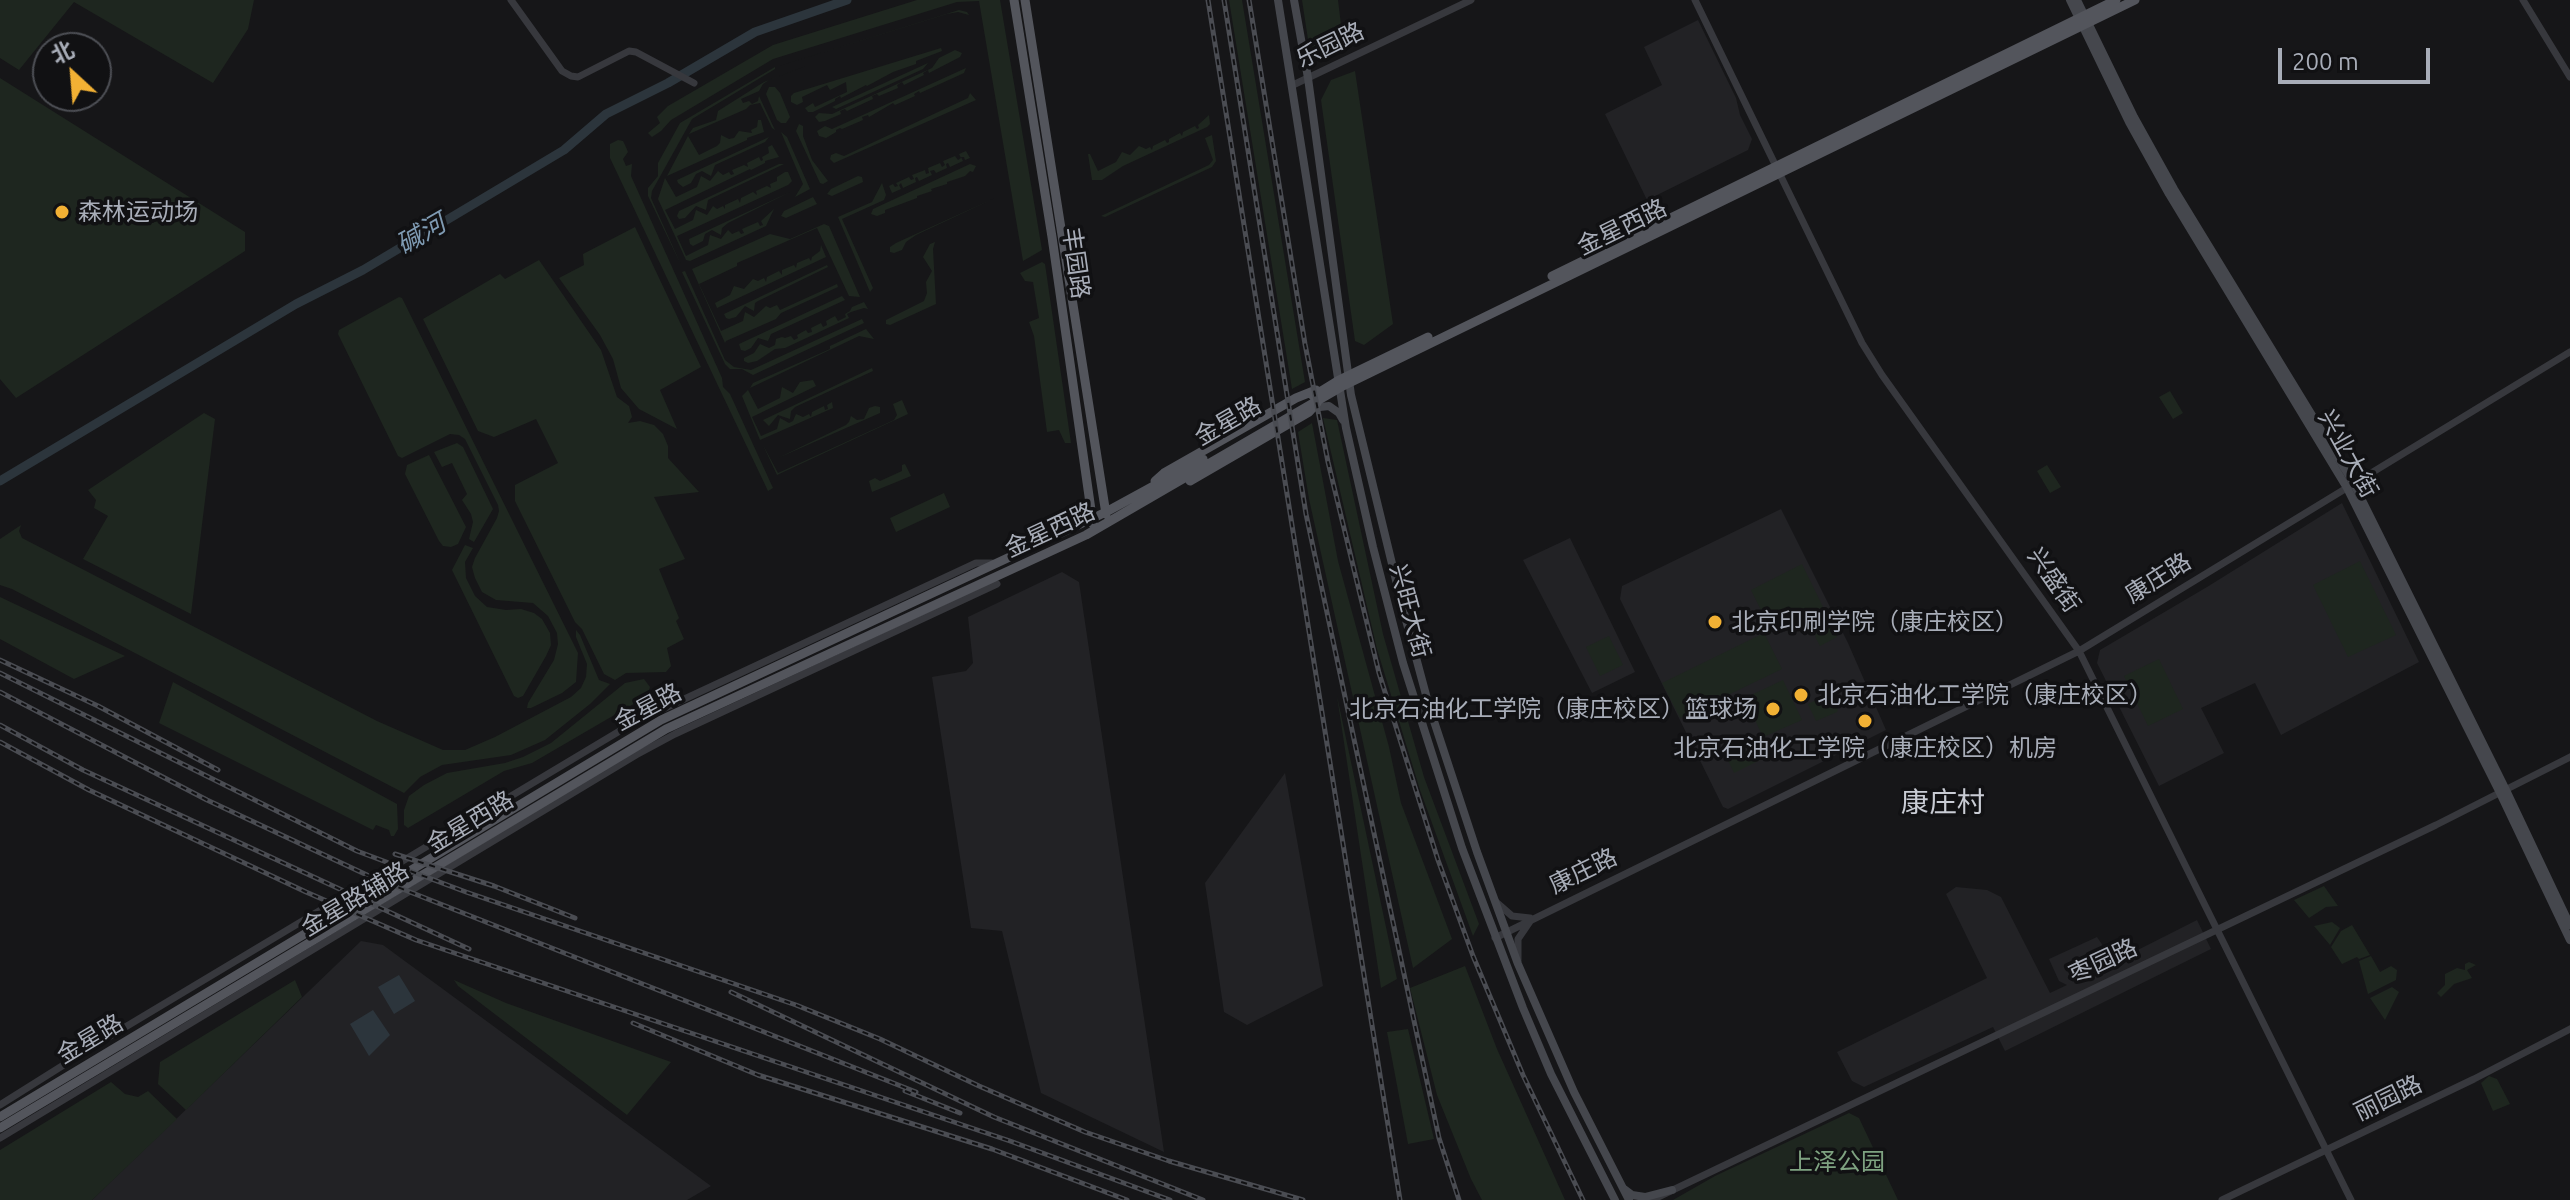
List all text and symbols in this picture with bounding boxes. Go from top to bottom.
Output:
street label: 乐园路 [1291,16,1369,74]
north arrow [32,32,112,112]
scale bar [2282,32,2434,82]
text: 北 [47,36,78,68]
text: 200 m [2292,48,2359,75]
street label: 金星西路 [1573,193,1671,261]
place label: 森林运动场 [78,198,198,226]
marker: 森林运动场 [53,203,71,221]
water label: 碱河 [391,207,451,261]
street label: 丰园路 [1057,225,1095,301]
street label: 金星路 [1190,391,1266,451]
street label: 兴业大街 [2312,405,2384,503]
street label: 金星西路 [1000,497,1100,563]
street label: 兴盛街 [2022,542,2086,618]
street label: 康庄路 [2120,547,2196,609]
street label: 兴旺大街 [1384,561,1436,661]
place label: 北京印刷学院（康庄校区） [1731,608,2019,636]
marker: 北京印刷学院（康庄校区） [1706,613,1724,631]
street label: 金星路 [609,677,687,737]
place label: 北京石油化工学院（康庄校区） [1817,681,2153,709]
marker: 北京石油化工学院（康庄校区） [1792,686,1810,704]
place label: 北京石油化工学院（康庄校区）篮球场 [1349,695,1757,723]
marker: 北京石油化工学院（康庄校区）篮球场 [1764,700,1782,718]
marker: 北京石油化工学院（康庄校区）机房 [1856,712,1874,730]
place label: 北京石油化工学院（康庄校区）机房 [1673,734,2057,762]
street label: 金星西路 [421,785,519,859]
district label: 康庄村 [1901,786,1985,820]
street label: 康庄路 [1544,842,1622,900]
street label: 金星路辅路 [296,856,414,942]
street label: 枣园路 [2064,933,2142,989]
street label: 金星路 [52,1008,128,1070]
street label: 丽园路 [2349,1069,2427,1127]
park label: 上泽公园 [1789,1148,1885,1176]

